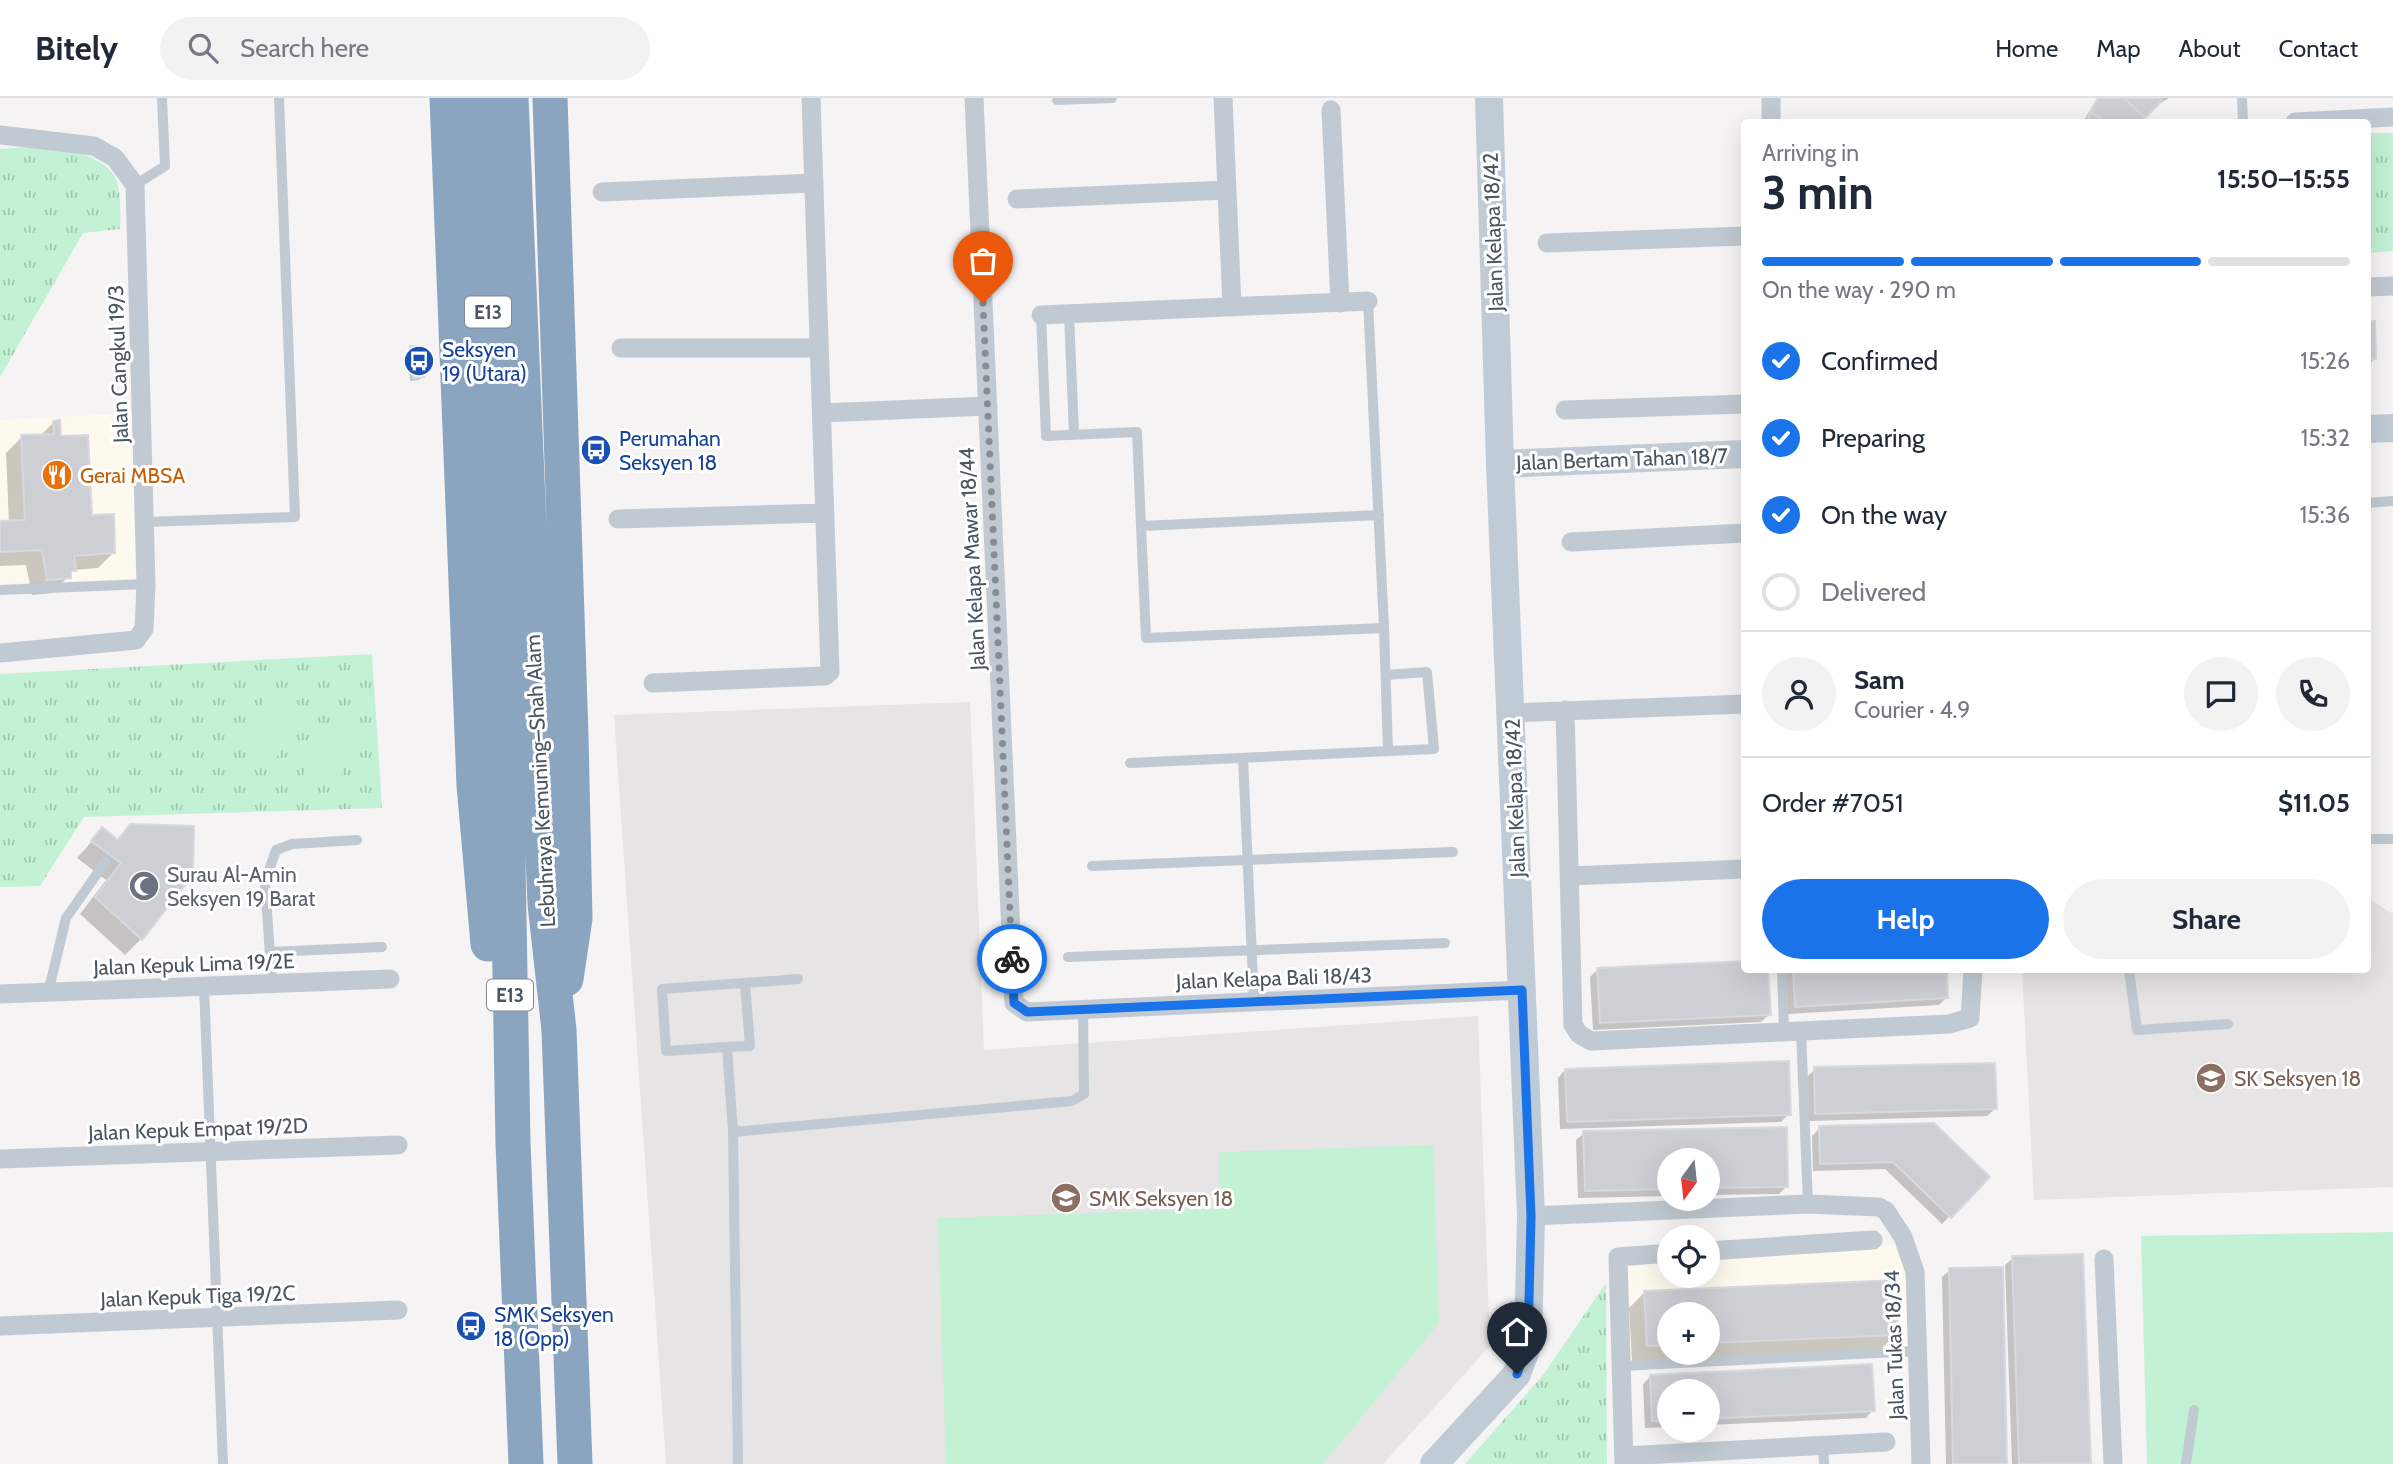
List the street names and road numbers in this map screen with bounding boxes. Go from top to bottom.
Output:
street label: Jalan Kelapa 18/42 [1478,152,1508,313]
street label: Jalan Cangkul 19/3 [103,284,133,445]
road number: E13 [465,296,511,328]
street label: Jalan Bertam Tahan 18/7 [1515,443,1729,475]
street label: Jalan Kelapa Mawar 18/44 [954,447,990,672]
street label: Lebuhraya Kemuning–Shah Alam [520,634,560,928]
street label: Jalan Kelapa 18/42 [1500,718,1530,879]
street label: Jalan Kepuk Lima 19/2E [92,948,295,980]
street label: Jalan Kelapa Bali 18/43 [1175,962,1372,994]
road number: E13 [487,980,533,1010]
street label: Jalan Kepuk Empat 19/2D [87,1113,308,1145]
street label: Jalan Tukas 18/34 [1879,1270,1909,1421]
street label: Jalan Kepuk Tiga 19/2C [99,1280,296,1312]

